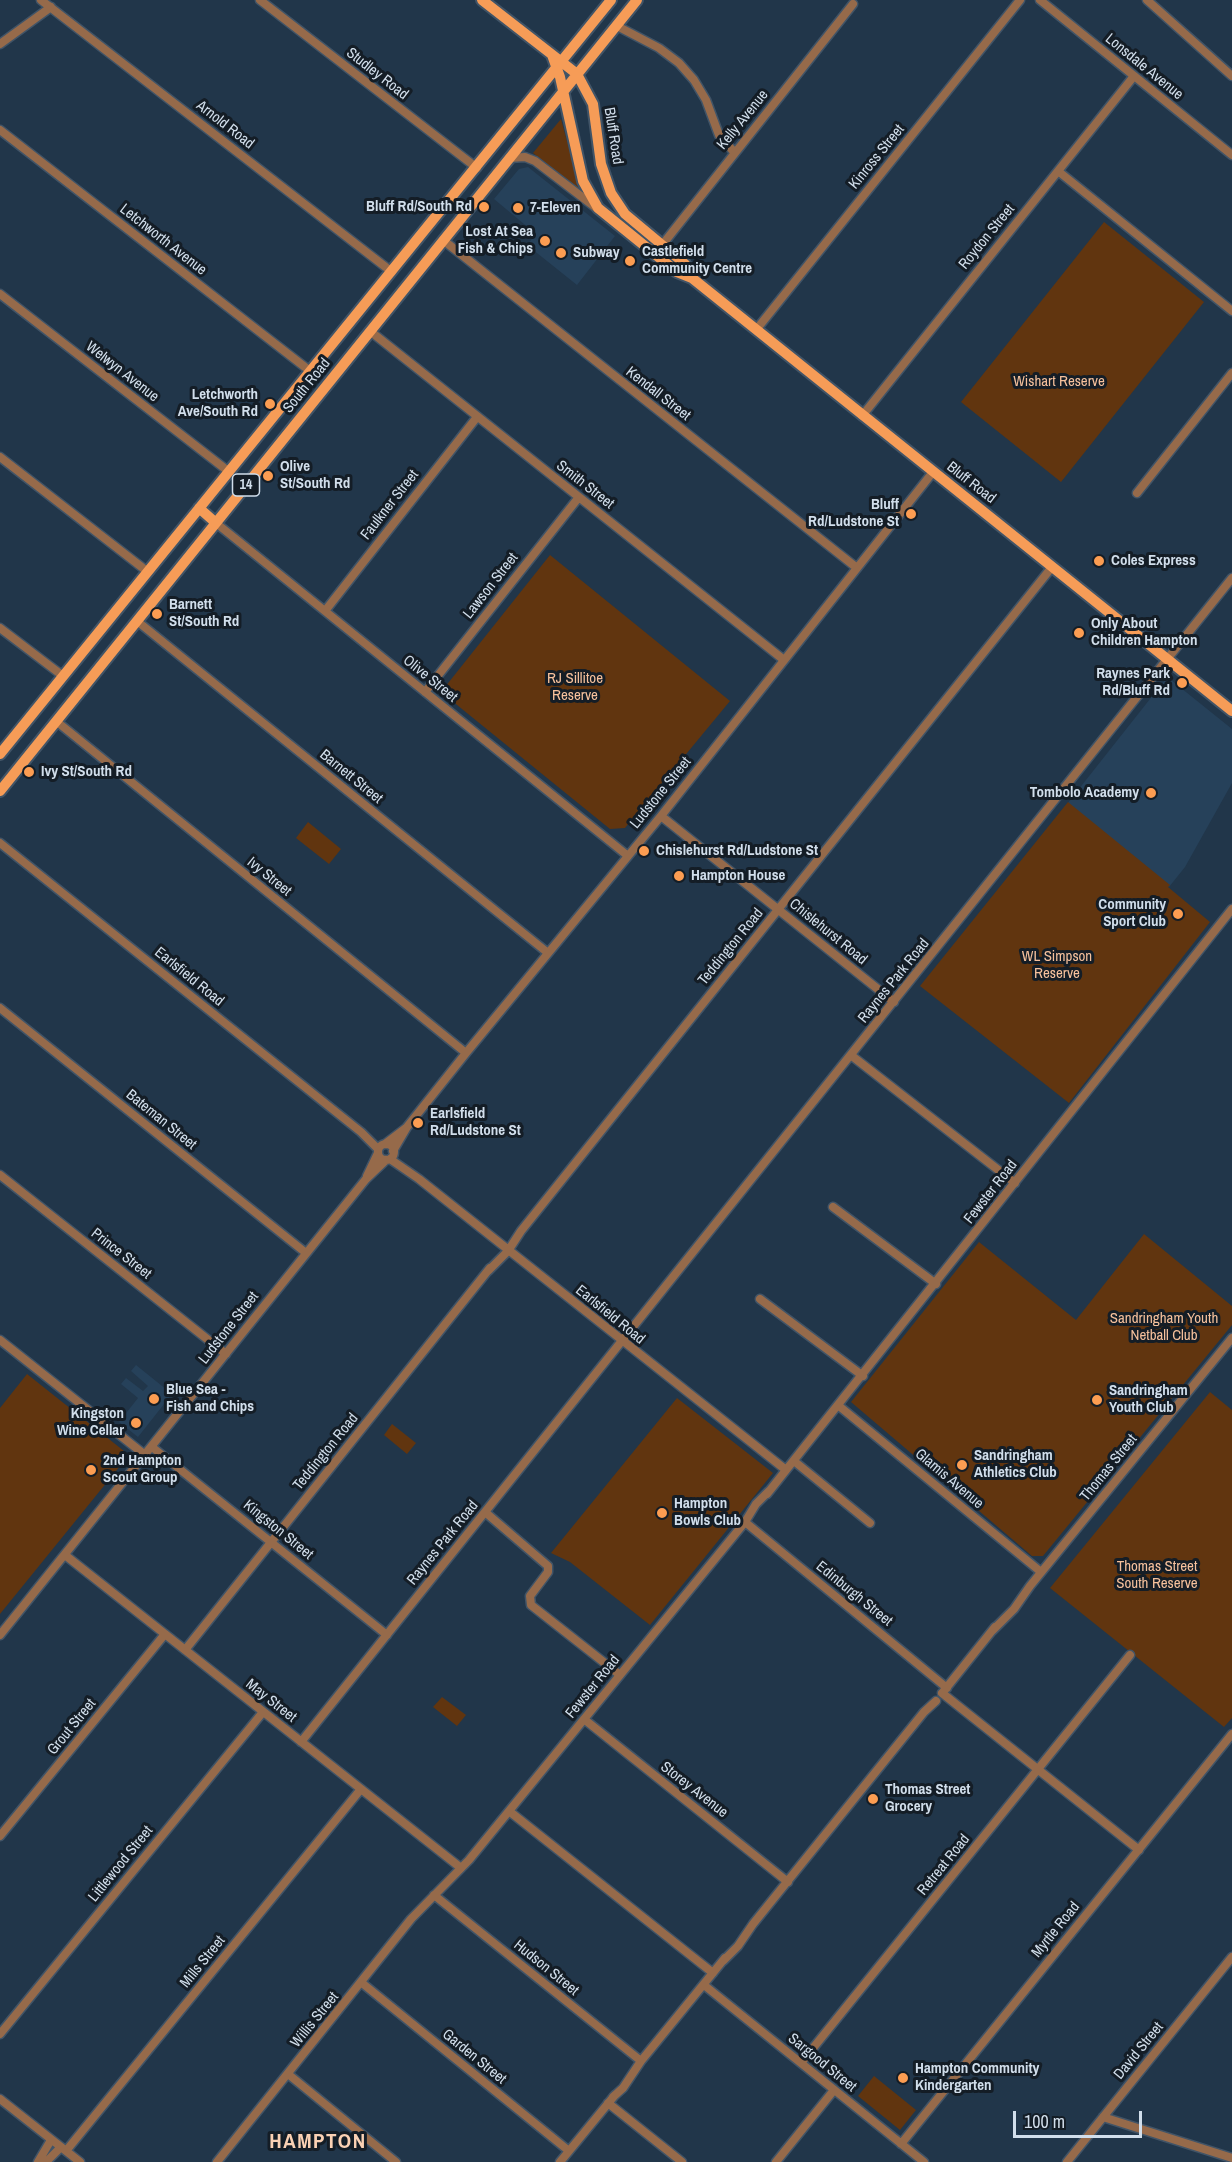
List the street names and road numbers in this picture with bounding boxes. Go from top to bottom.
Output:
street label: Lonsdale Avenue [1101,30,1187,104]
street label: Studley Road [342,44,412,104]
street label: Kelly Avenue [713,87,773,153]
street label: Arnold Road [193,97,257,153]
street label: Bluff Road [600,106,626,166]
street label: Kinross Street [845,121,909,193]
street label: Letchworth Avenue [116,201,210,279]
street label: Roydon Street [955,201,1019,273]
street label: Welwyn Avenue [82,338,162,406]
street label: South Road [280,355,334,417]
street label: Kendall Street [622,363,694,425]
street label: Smith Street [553,457,617,513]
street label: Bluff Road [943,458,999,508]
street label: Faulkner Street [357,467,423,543]
road number: 14 [232,474,260,496]
street label: Lawson Street [460,549,522,623]
street label: Olive Street [399,652,461,706]
street label: Barnett Street [316,746,386,808]
street label: Ludstone Street [627,754,695,832]
street label: Ivy Street [243,854,295,900]
street label: Chislehurst Road [785,895,871,969]
street label: Teddington Road [695,905,767,989]
street label: Raynes Park Road [855,935,933,1027]
street label: Earlsfield Road [151,944,227,1010]
street label: Bateman Street [122,1086,200,1154]
street label: Fewster Road [961,1157,1021,1227]
street label: Prince Street [87,1225,155,1283]
street label: Earlsfield Road [572,1282,648,1348]
street label: Ludstone Street [195,1288,263,1368]
street label: Teddington Road [290,1410,362,1494]
street label: Thomas Street [1077,1431,1141,1505]
street label: Glamis Avenue [911,1445,987,1513]
street label: Kingston Street [239,1496,317,1564]
street label: Raynes Park Road [404,1497,482,1589]
street label: Edinburgh Street [812,1558,896,1630]
street label: Fewster Road [562,1652,624,1722]
street label: May Street [242,1676,300,1726]
street label: Grout Street [44,1695,100,1759]
street label: Storey Avenue [657,1758,731,1822]
street label: Littlewood Street [85,1822,157,1906]
street label: Retreat Road [914,1831,974,1899]
street label: Myrtle Road [1028,1899,1084,1961]
street label: Mills Street [177,1932,229,1992]
street label: Hudson Street [510,1936,582,2000]
street label: Willis Street [287,1989,343,2051]
street label: David Street [1110,2019,1168,2083]
street label: Garden Street [438,2026,510,2088]
street label: Sargood Street [784,2030,860,2096]

